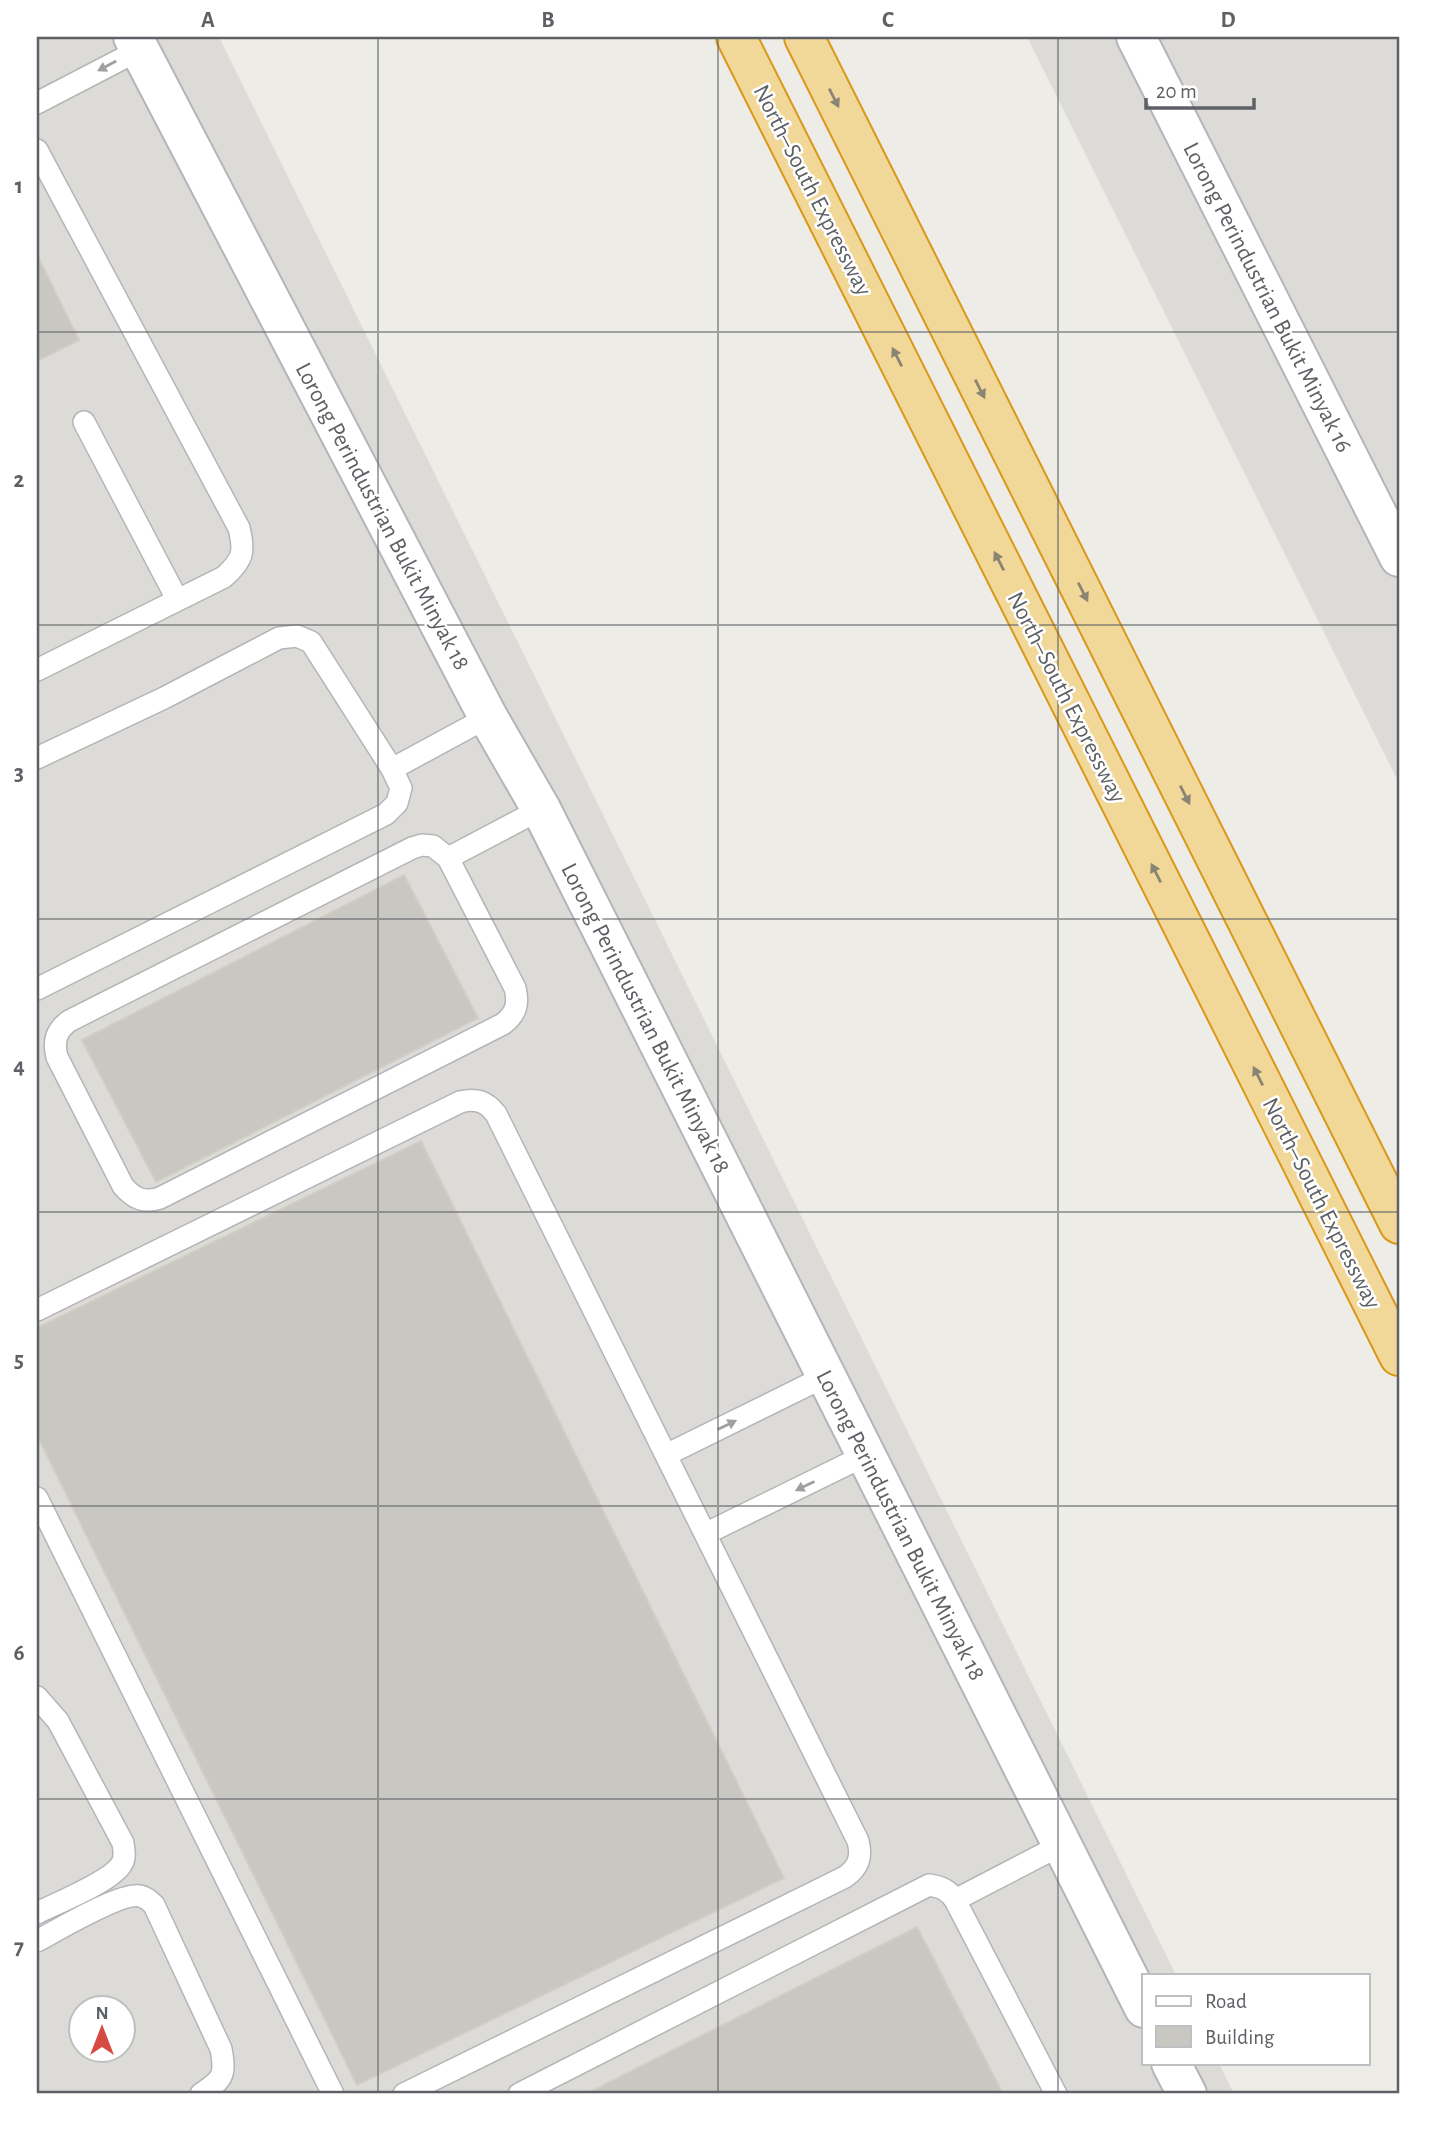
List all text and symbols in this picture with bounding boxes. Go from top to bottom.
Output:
text: A [201,9,215,32]
text: B [541,9,555,32]
text: C [882,9,894,32]
text: D [1220,9,1236,32]
one-way arrow [97,60,117,72]
scale bar [1146,66,1254,110]
street label: North–South Expressway [749,81,876,300]
text: 20 m [1156,81,1197,102]
one-way arrow [829,88,840,108]
street label: Lorong Perindustrian Bukit Minyak 16 [1178,139,1356,456]
text: 1 [15,175,23,198]
one-way arrow [891,347,902,367]
street label: Lorong Perindustrian Bukit Minyak 18 [291,359,474,674]
one-way arrow [975,379,986,399]
text: 2 [14,469,25,492]
one-way arrow [993,550,1005,570]
one-way arrow [1077,582,1088,602]
street label: North–South Expressway [1003,588,1130,807]
text: 3 [14,762,24,785]
one-way arrow [1179,785,1191,805]
street label: Lorong Perindustrian Bukit Minyak 18 [556,859,734,1177]
one-way arrow [1151,863,1162,883]
text: 4 [13,1055,25,1078]
one-way arrow [1253,1066,1264,1086]
street label: North–South Expressway [1258,1094,1385,1313]
text: 5 [14,1349,24,1372]
street label: Lorong Perindustrian Bukit Minyak 18 [811,1366,989,1684]
one-way arrow [717,1419,737,1430]
one-way arrow [795,1480,815,1491]
text: 6 [13,1642,25,1665]
text: 7 [14,1936,24,1959]
legend [1142,1974,1370,2064]
text: Road [1205,1991,1247,2012]
north arrow [66,1994,136,2064]
text: N [95,2004,109,2023]
text: Building [1205,2027,1275,2048]

